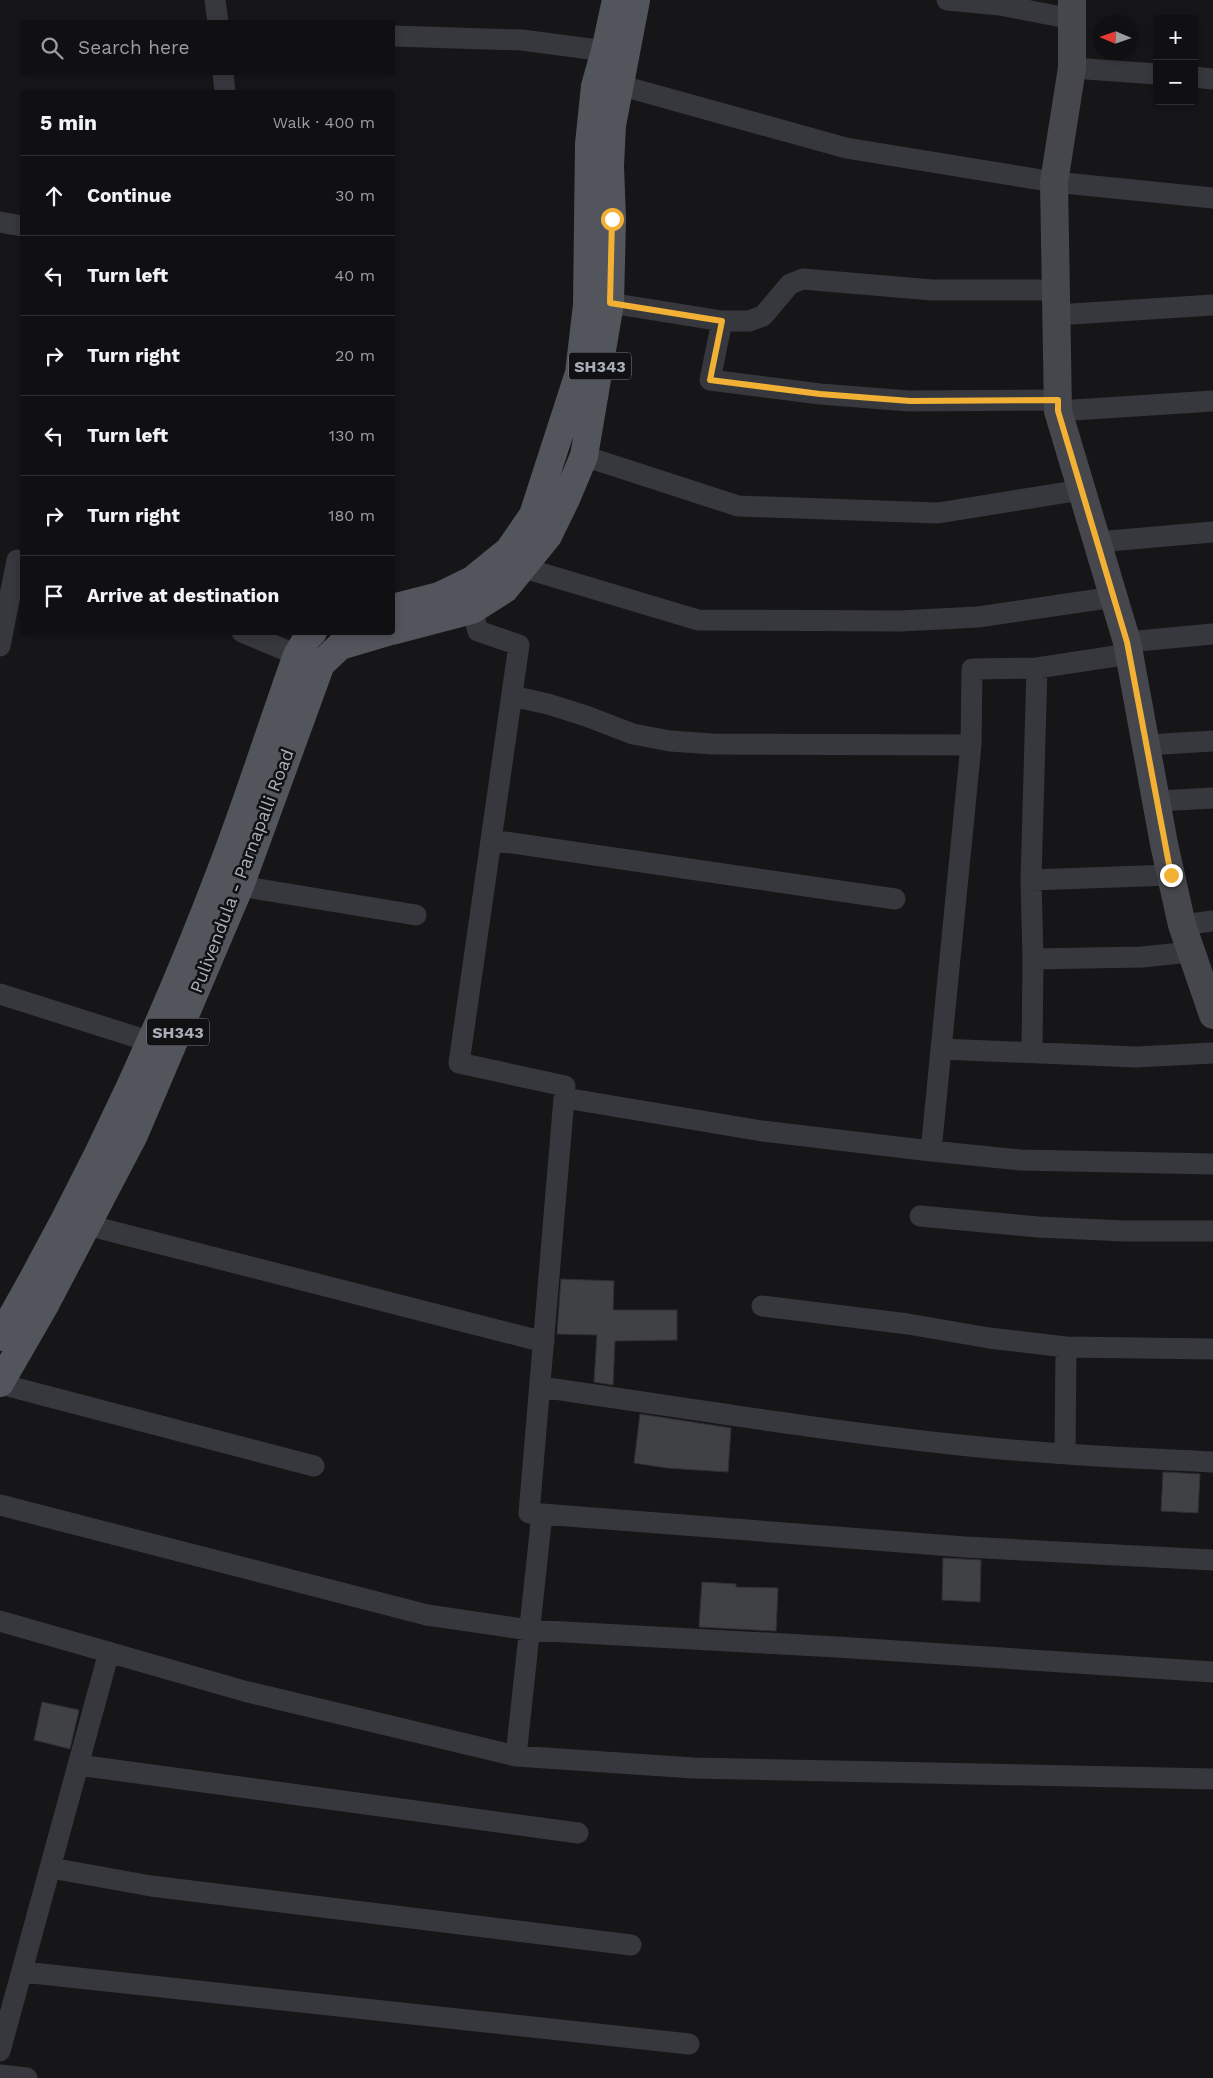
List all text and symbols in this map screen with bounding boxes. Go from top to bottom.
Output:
north arrow [1093,15,1138,60]
map controls [1153,15,1198,105]
button: + [1153,15,1198,60]
search box [20,20,395,75]
icon: search [38,34,66,62]
text: Search here [78,36,189,59]
button: − [1153,60,1198,105]
text: 5 min [40,110,97,135]
text: Walk · 400 m [273,113,375,132]
icon: ahead [40,182,68,210]
text: Continue [87,184,171,207]
text: 30 m [335,186,375,205]
route start [601,208,624,231]
icon: left [40,262,68,290]
text: Turn left [87,264,168,287]
text: 40 m [335,266,375,285]
icon: right [40,342,68,370]
text: Turn right [87,344,180,367]
text: 20 m [335,346,375,365]
road number: SH343 [569,352,631,380]
icon: left [40,422,68,450]
text: Turn left [87,424,168,447]
text: 130 m [329,426,375,445]
icon: right [40,502,68,530]
text: Turn right [87,504,180,527]
text: 180 m [328,506,375,525]
icon: arrive [40,582,68,610]
text: Arrive at destination [87,584,279,607]
street label: Pulivendula - Parnapalli Road [185,746,298,996]
route end [1160,864,1183,887]
road number: SH343 [147,1019,209,1046]

